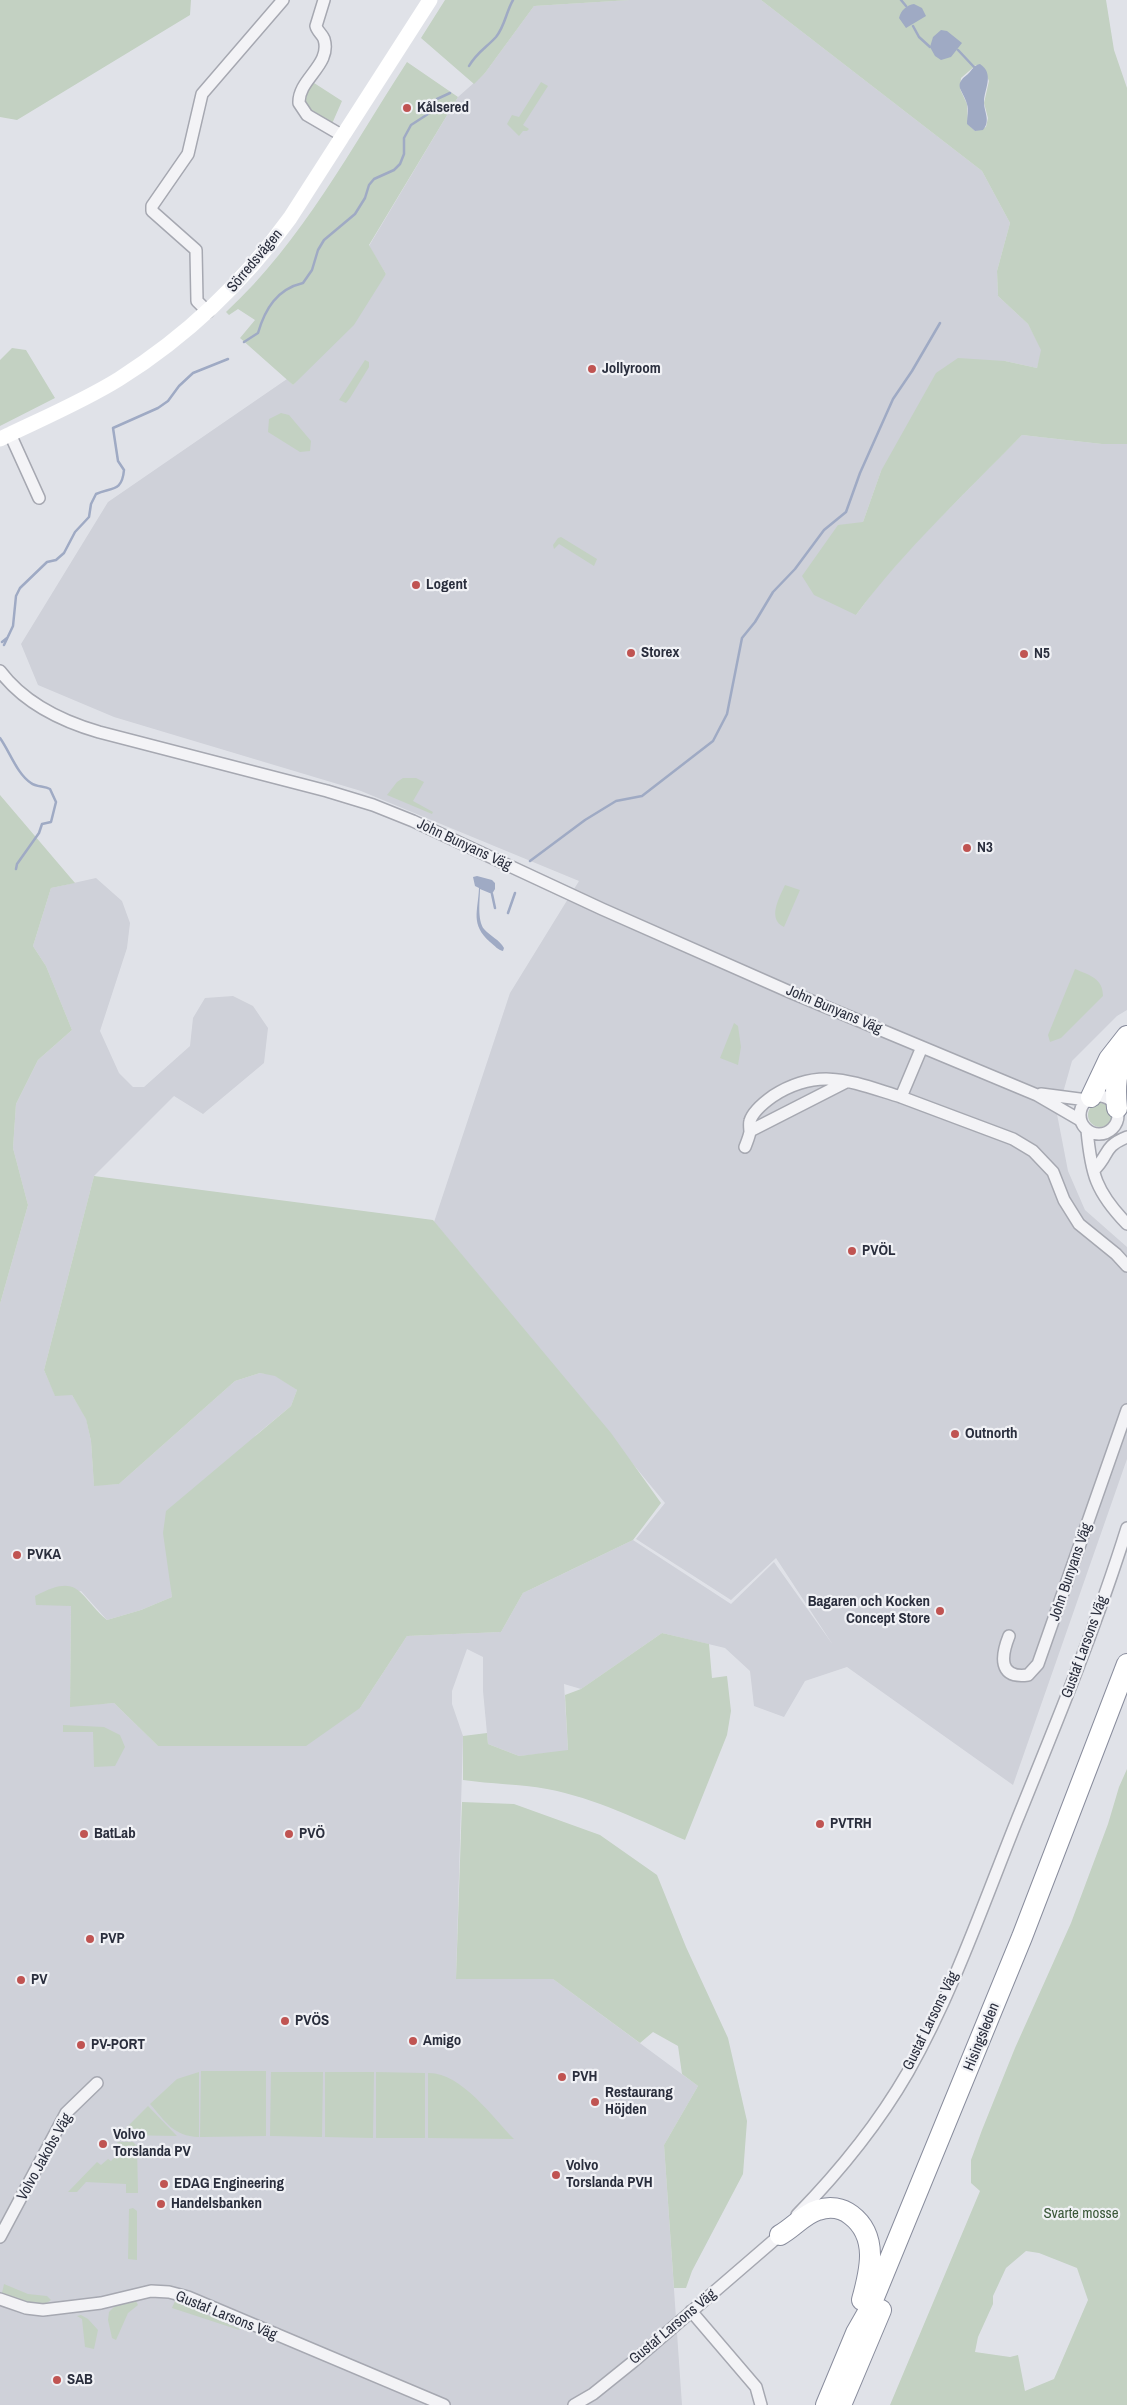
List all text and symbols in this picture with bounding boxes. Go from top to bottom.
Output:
place label: Kålsered [417,99,469,117]
marker: Kålsered [401,102,413,114]
street label: Sörredsvägen [223,226,287,296]
place label: Jollyroom [602,360,661,378]
marker: Jollyroom [586,363,598,375]
place label: Logent [426,576,467,594]
marker: Logent [410,579,422,591]
place label: Storex [641,644,679,662]
place label: N5 [1034,645,1050,663]
marker: Storex [625,647,637,659]
marker: N5 [1018,648,1030,660]
street label: John Bunyans Väg [414,815,514,875]
place label: N3 [977,839,993,857]
marker: N3 [961,842,973,854]
street label: John Bunyans Väg [783,982,885,1038]
place label: PVÖL [862,1242,895,1260]
marker: PVÖL [846,1245,858,1257]
place label: Outnorth [965,1425,1018,1443]
marker: Outnorth [949,1428,961,1440]
street label: John Bunyans Väg [1046,1521,1096,1623]
place label: PVKA [27,1546,61,1564]
marker: PVKA [11,1549,23,1561]
place label: Bagaren och Kocken Concept Store [808,1593,930,1628]
street label: Gustaf Larsons Väg [1058,1593,1112,1701]
marker: Bagaren och Kocken Concept Store [934,1605,946,1617]
place label: PVTRH [830,1815,872,1833]
marker: PVTRH [814,1818,826,1830]
place label: BatLab [94,1825,136,1843]
place label: PVÖ [299,1825,325,1843]
marker: BatLab [78,1828,90,1840]
marker: PVÖ [283,1828,295,1840]
place label: PVP [100,1930,125,1948]
marker: PVP [84,1933,96,1945]
street label: Gustaf Larsons Väg [899,1969,963,2073]
place label: PV [31,1971,47,1989]
marker: PV [15,1974,27,1986]
street label: Hisingsleden [960,2000,1004,2074]
place label: PVÖS [295,2012,329,2030]
marker: PVÖS [279,2015,291,2027]
place label: Amigo [423,2032,461,2050]
marker: Amigo [407,2035,419,2047]
place label: PV-PORT [91,2036,145,2054]
marker: PV-PORT [75,2039,87,2051]
place label: PVH [572,2068,597,2086]
marker: PVH [556,2071,568,2083]
place label: Restaurang Höjden [605,2084,673,2119]
marker: Restaurang Höjden [589,2096,601,2108]
street label: Volvo Jakobs Väg [14,2110,76,2204]
place label: Volvo Torslanda PV [113,2126,191,2161]
marker: Volvo Torslanda PV [97,2138,109,2150]
place label: Volvo Torslanda PVH [566,2157,653,2192]
marker: Volvo Torslanda PVH [550,2169,562,2181]
place label: EDAG Engineering [174,2175,284,2193]
marker: EDAG Engineering [158,2178,170,2190]
place label: Handelsbanken [171,2195,262,2213]
marker: Handelsbanken [155,2198,167,2210]
park label: Svarte mosse [1043,2205,1119,2223]
street label: Gustaf Larsons Väg [626,2285,720,2369]
street label: Gustaf Larsons Väg [173,2287,279,2345]
place label: SAB [67,2371,93,2389]
marker: SAB [51,2374,63,2386]

